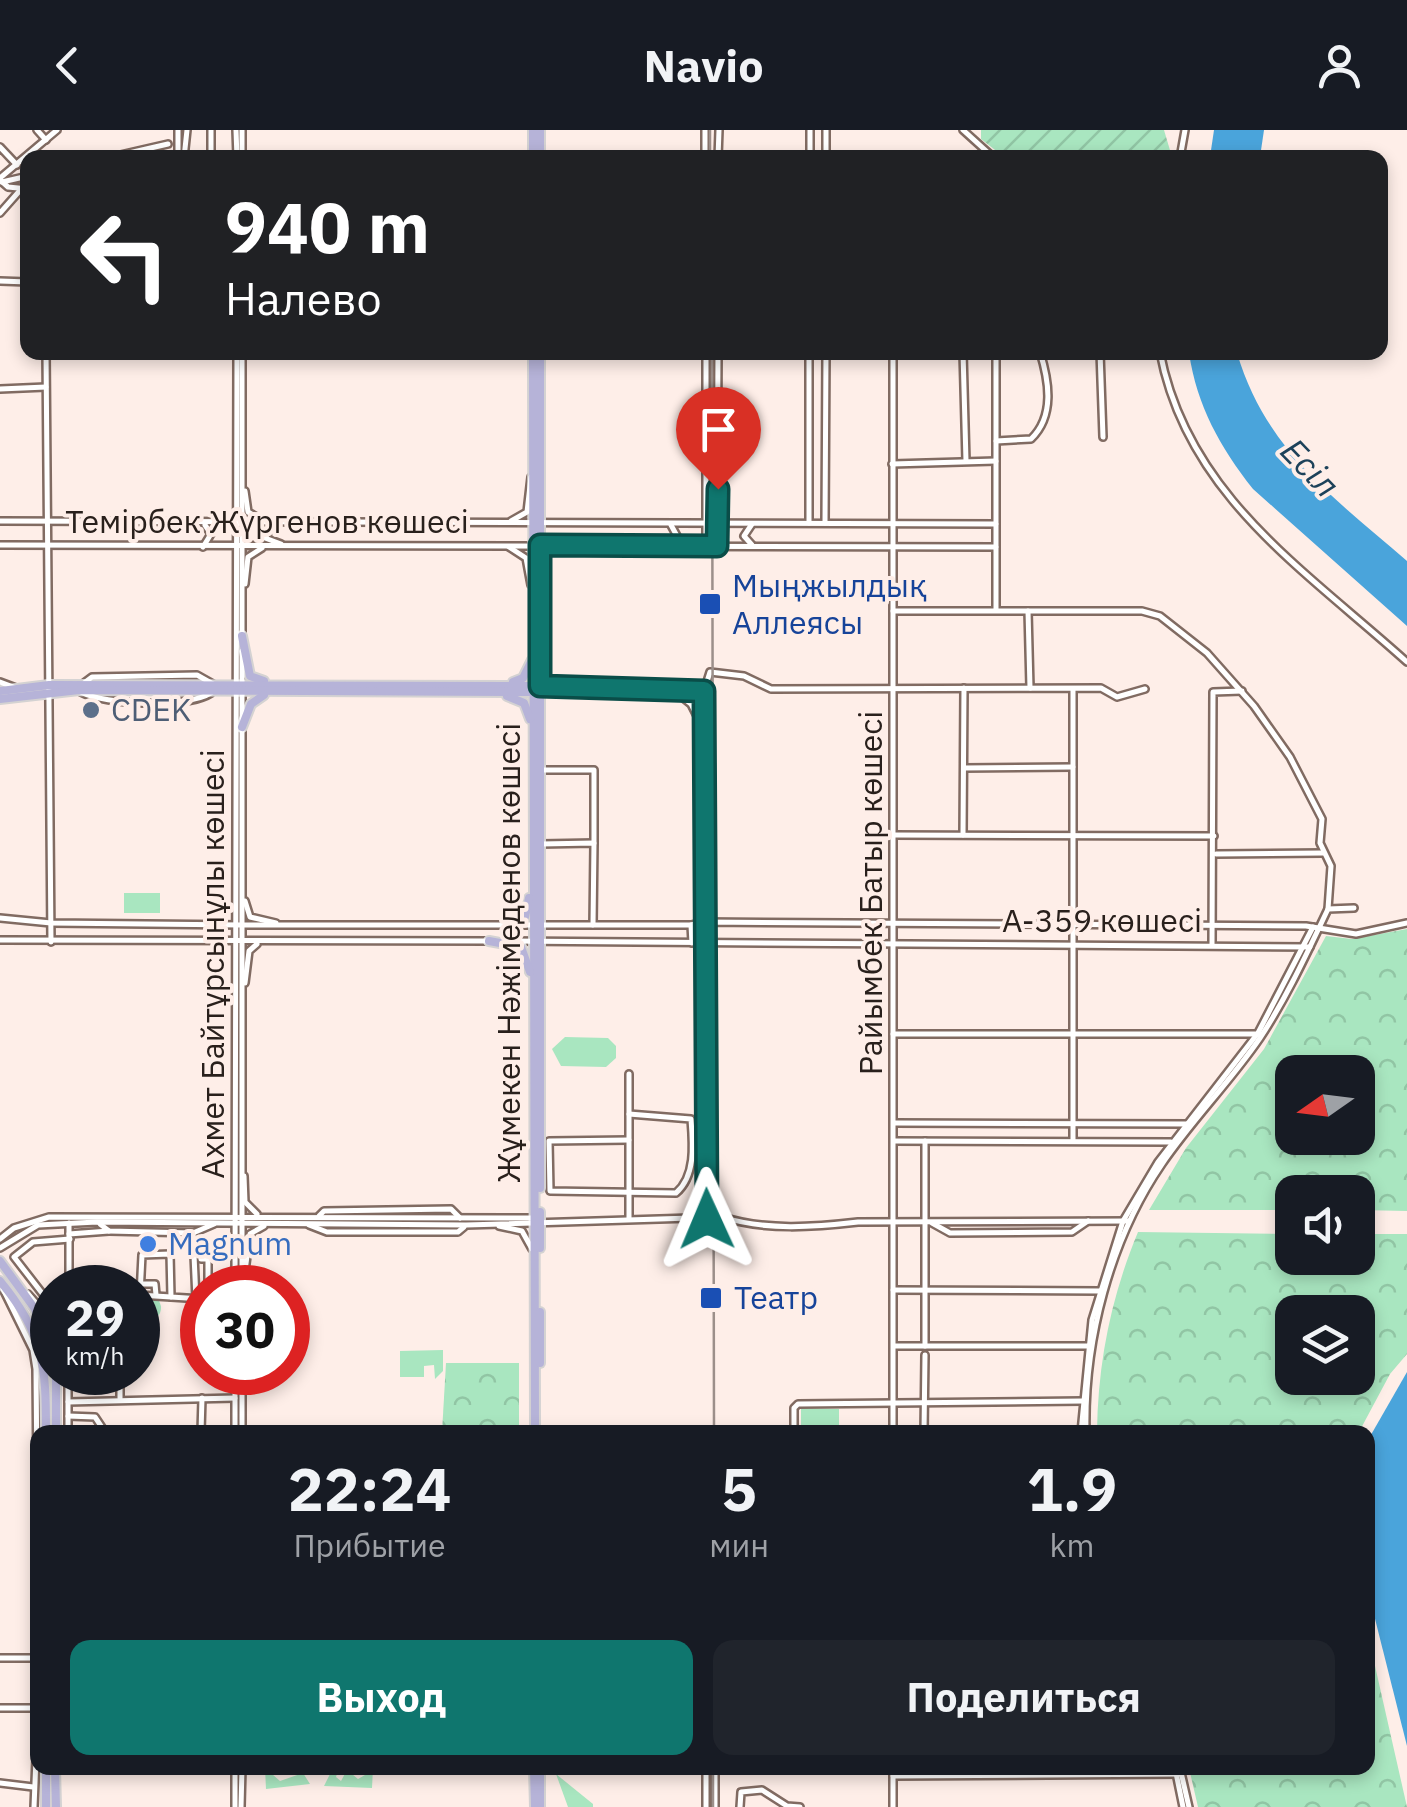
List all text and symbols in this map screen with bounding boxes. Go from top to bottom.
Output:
text: Navio [643,36,764,94]
icon: back [40,38,95,93]
icon: person [1312,38,1367,93]
text: 940 m [225,181,430,272]
icon: left [60,190,190,320]
text: Налево [225,269,382,327]
pin [676,387,761,490]
icon: arrive [691,402,746,457]
water label: Есіл [1271,428,1350,507]
street label: Темірбек Жүргенов көшесі [65,500,469,542]
place label: Мыңжылдық Аллеясы [732,564,927,643]
marker: Мыңжылдық Аллеясы [697,591,723,617]
place label: CDEK [111,688,191,730]
marker: CDEK [80,699,102,721]
street label: Райымбек Батыр көшесі [849,711,891,1075]
street label: Жұмекен Нәжімеденов көшесі [487,723,529,1183]
street label: Ахмет Байтұрсынұлы көшесі [191,749,233,1179]
street label: А-359 көшесі [1002,899,1202,941]
north arrow [1275,1055,1375,1155]
map controls [1275,1055,1375,1395]
position arrow [655,1167,759,1271]
button: sound [1275,1175,1375,1275]
place label: Magnum [168,1222,292,1264]
marker: Magnum [137,1233,159,1255]
speed limit sign: 30 [180,1265,310,1395]
place label: Театр [734,1276,818,1318]
text: 29 [65,1285,125,1350]
marker: Театр [698,1285,724,1311]
button: layers [1275,1295,1375,1395]
text: km/h [66,1339,124,1372]
text: 22:24 [288,1449,451,1528]
text: 5 [721,1449,757,1528]
text: 1.9 [1027,1449,1117,1528]
text: Прибытие [293,1524,446,1566]
text: мин [709,1524,769,1566]
text: km [1050,1524,1094,1566]
button: Выход [70,1640,693,1755]
button: Поделиться [713,1640,1335,1755]

